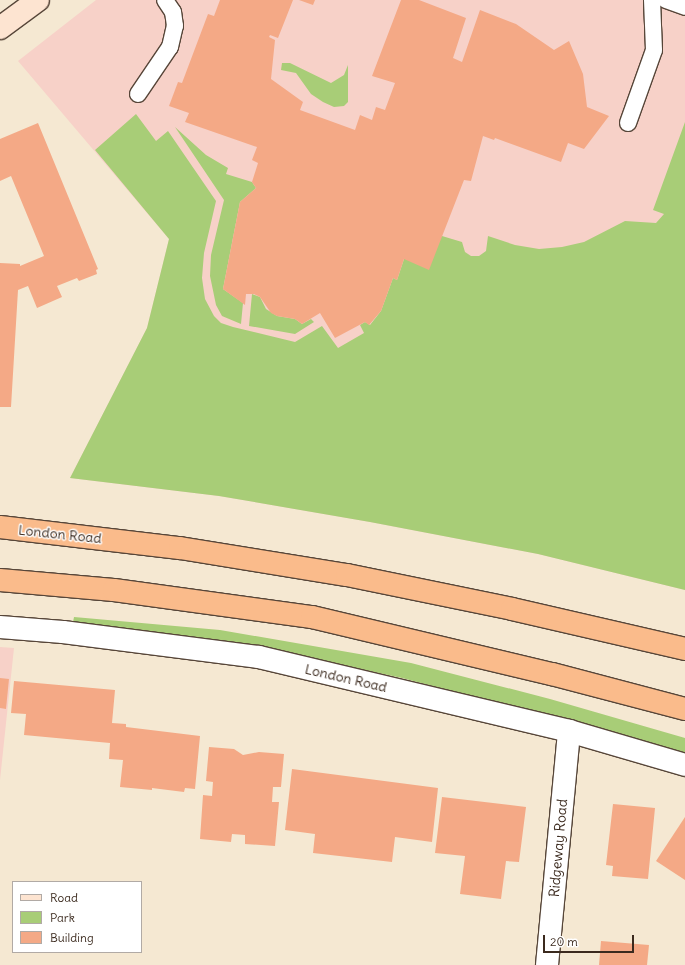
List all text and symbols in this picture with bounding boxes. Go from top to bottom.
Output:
street label: London Road [17,521,103,547]
street label: London Road [303,660,389,696]
street label: Ridgeway Road [545,798,571,898]
legend [12,881,142,953]
text: Road [50,890,78,905]
text: Park [50,910,75,925]
scale bar [545,927,636,953]
text: Building [50,930,94,945]
text: 20 m [550,934,578,949]

